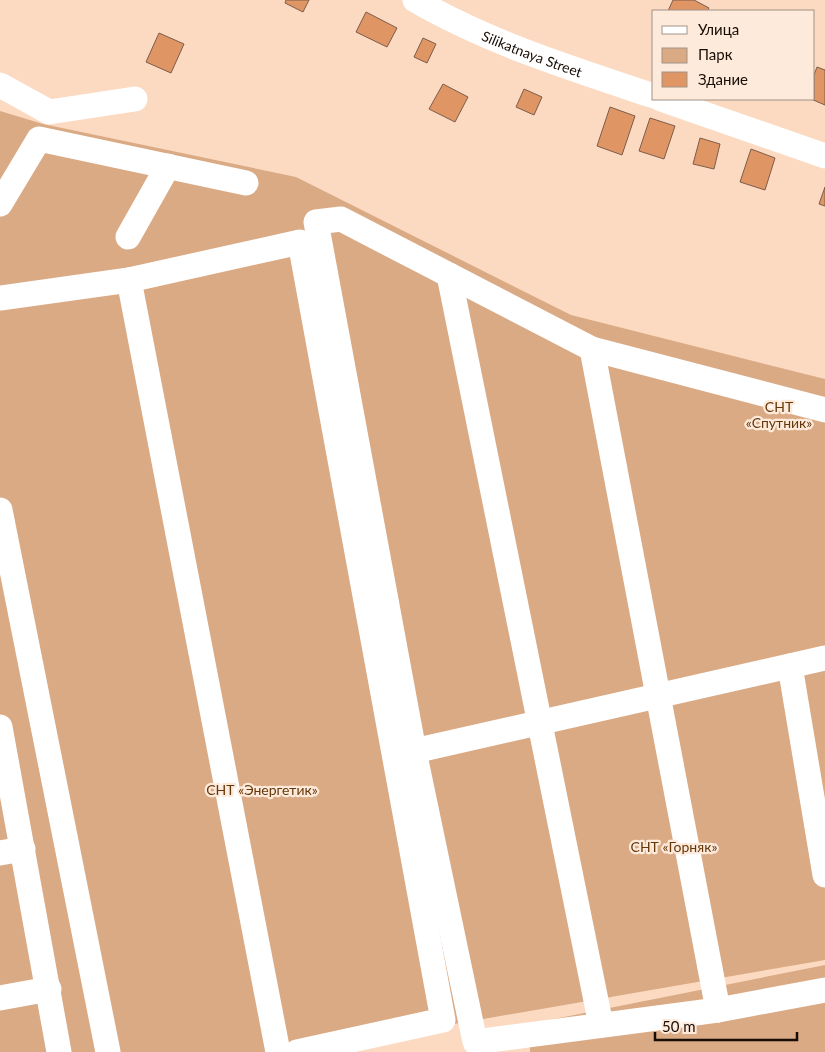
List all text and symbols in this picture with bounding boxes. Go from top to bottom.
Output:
legend [652,10,815,100]
text: Улица [698,20,739,38]
street label: Silikatnaya Street [480,26,585,80]
text: Парк [698,45,733,63]
text: Здание [698,70,748,88]
park label: СНТ «Спутник» [746,398,812,431]
park label: СНТ «Энергетик» [206,781,318,798]
park label: СНТ «Горняк» [631,838,717,855]
scale bar [655,1010,798,1042]
text: 50 m [662,1017,696,1035]

